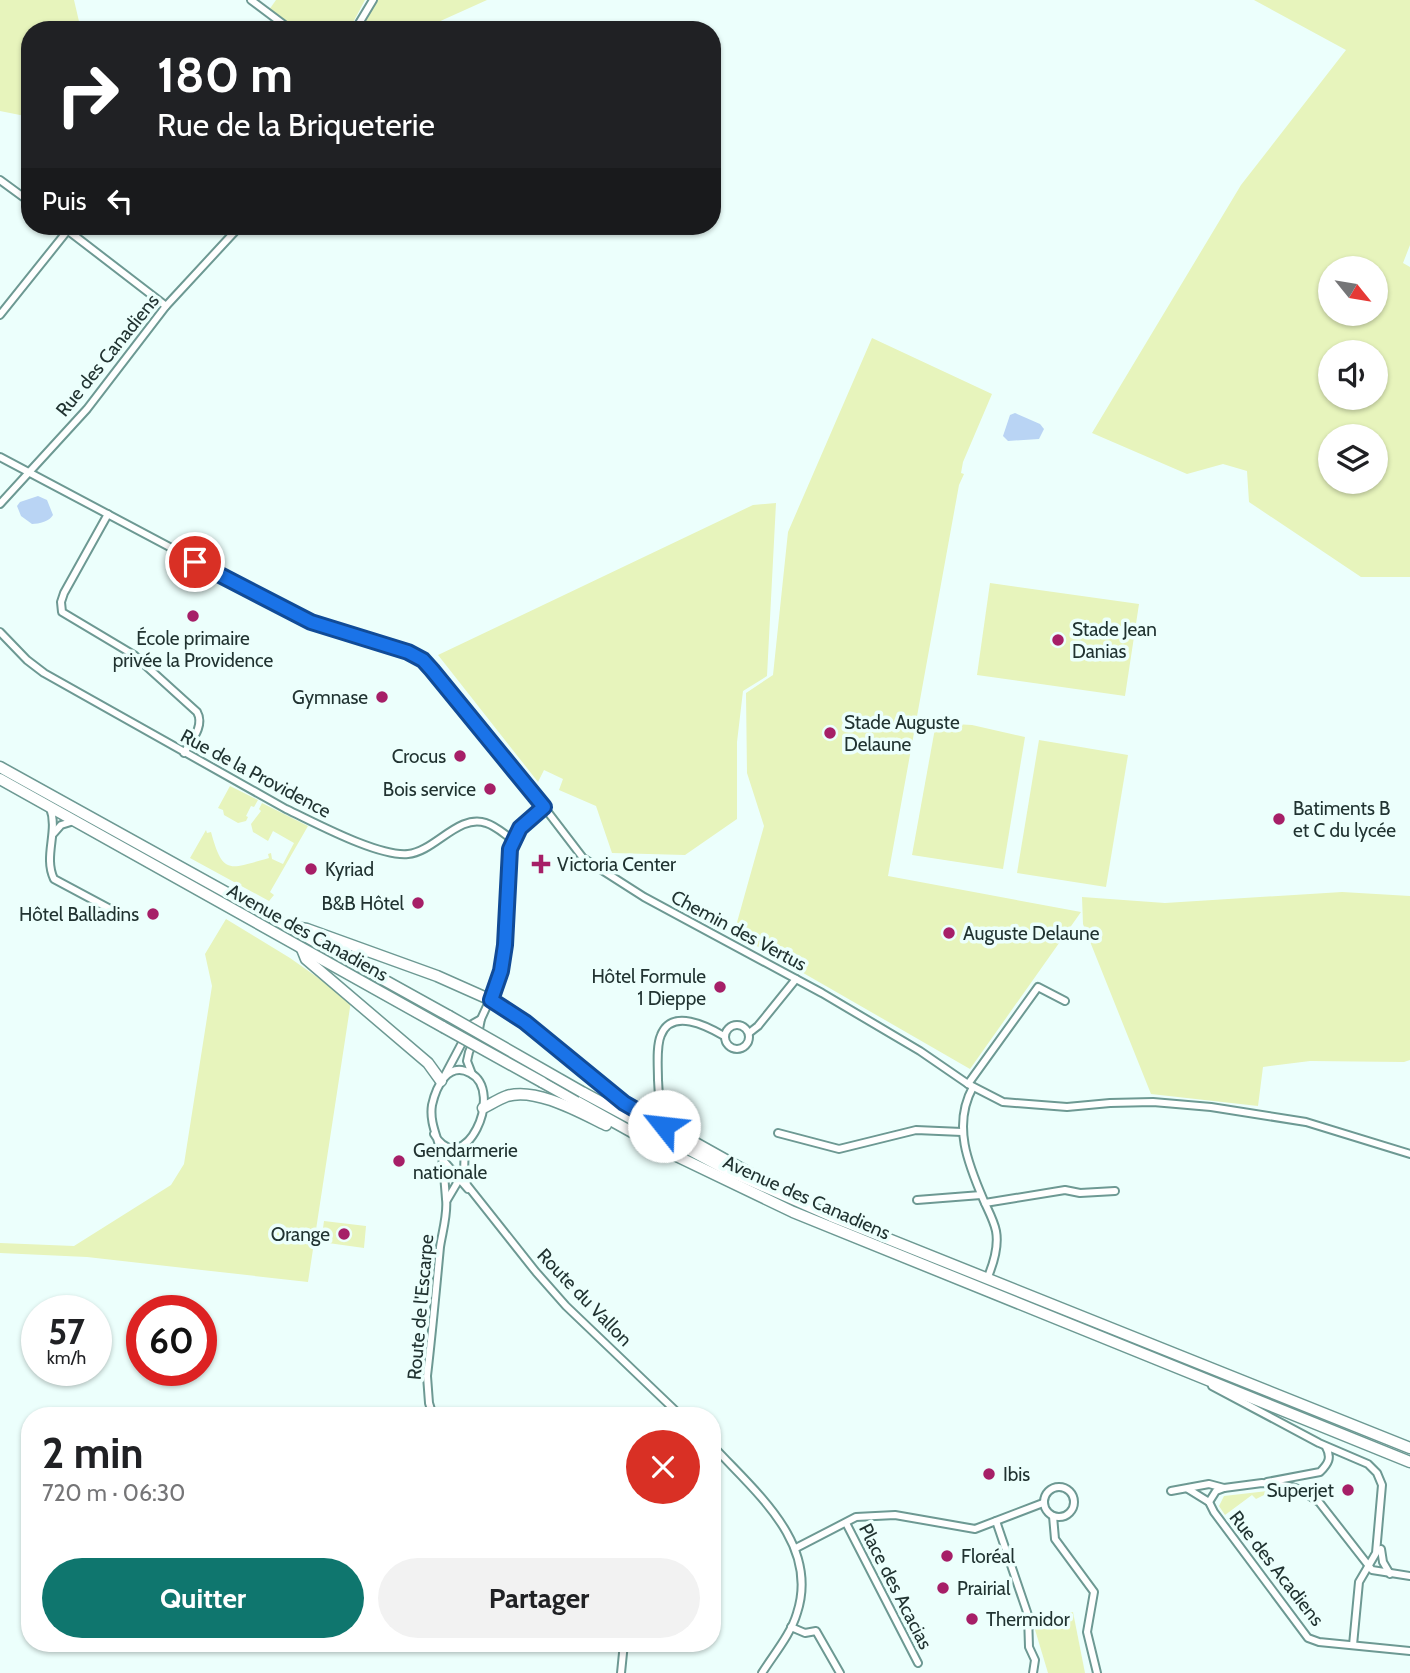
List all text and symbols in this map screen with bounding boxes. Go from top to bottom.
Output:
text: 180 m [157,45,293,104]
icon: right [42,49,133,140]
text: Rue de la Briqueterie [157,105,435,144]
icon: left [101,182,139,220]
text: Puis [42,185,87,217]
north arrow [1318,256,1388,326]
map controls [1318,256,1388,494]
street label: Rue des Canadiens [51,289,164,421]
button: sound [1318,340,1388,410]
button: layers [1318,424,1388,494]
pin [165,532,225,592]
icon: arrive [176,543,214,581]
marker: École primaire privée la Providence [185,608,201,624]
place label: Stade Jean Danias [1072,618,1157,663]
place label: École primaire privée la Providence [113,626,274,672]
marker: Stade Jean Danias [1050,632,1066,648]
place label: Gymnase [292,686,368,709]
marker: Gymnase [374,689,390,705]
place label: Stade Auguste Delaune [844,711,960,756]
street label: Rue de la Providence [177,724,335,823]
marker: Stade Auguste Delaune [822,725,838,741]
place label: Crocus [392,745,446,768]
marker: Crocus [452,748,468,764]
place label: Bois service [383,778,476,801]
marker: Bois service [482,781,498,797]
place label: Batiments B et C du lycée [1293,797,1396,842]
marker: Batiments B et C du lycée [1271,811,1287,827]
place label: Victoria Center [557,853,676,876]
marker: Victoria Center [531,854,551,874]
place label: Kyriad [325,858,374,881]
marker: Kyriad [303,861,319,877]
street label: Avenue des Canadiens [223,879,392,986]
street label: Chemin des Vertus [667,885,811,976]
place label: B&B Hôtel [321,892,405,915]
marker: B&B Hôtel [410,895,426,911]
place label: Hôtel Balladins [19,903,139,926]
marker: Hôtel Balladins [145,906,161,922]
place label: Auguste Delaune [963,922,1100,945]
marker: Auguste Delaune [941,925,957,941]
place label: Hôtel Formule 1 Dieppe [591,965,706,1010]
marker: Hôtel Formule 1 Dieppe [712,979,728,995]
position arrow [627,1089,701,1163]
place label: Gendarmerie nationale [413,1139,518,1184]
street label: Avenue des Canadiens [720,1150,894,1245]
marker: Gendarmerie nationale [391,1153,407,1169]
place label: Orange [271,1223,330,1246]
marker: Orange [336,1226,352,1242]
street label: Route de l'Escarpe [403,1233,438,1381]
street label: Route du Vallon [532,1244,637,1351]
speed limit sign: 60 [126,1295,217,1386]
text: 57 [48,1310,85,1353]
text: km/h [47,1347,86,1369]
text: 2 min [42,1427,143,1479]
button: close [626,1430,700,1504]
place label: Ibis [1003,1463,1030,1486]
marker: Ibis [981,1466,997,1482]
text: 720 m · 06:30 [42,1479,185,1507]
place label: Superjet [1267,1479,1335,1502]
marker: Superjet [1340,1482,1356,1498]
street label: Rue des Acadiens [1225,1506,1329,1631]
street label: Place des Acacias [854,1519,937,1653]
place label: Floréal [961,1545,1015,1568]
marker: Floréal [939,1548,955,1564]
button: Quitter [42,1558,364,1638]
button: Partager [378,1558,700,1638]
place label: Prairial [957,1577,1011,1600]
marker: Prairial [935,1580,951,1596]
place label: Thermidor [986,1608,1070,1631]
marker: Thermidor [964,1611,980,1627]

